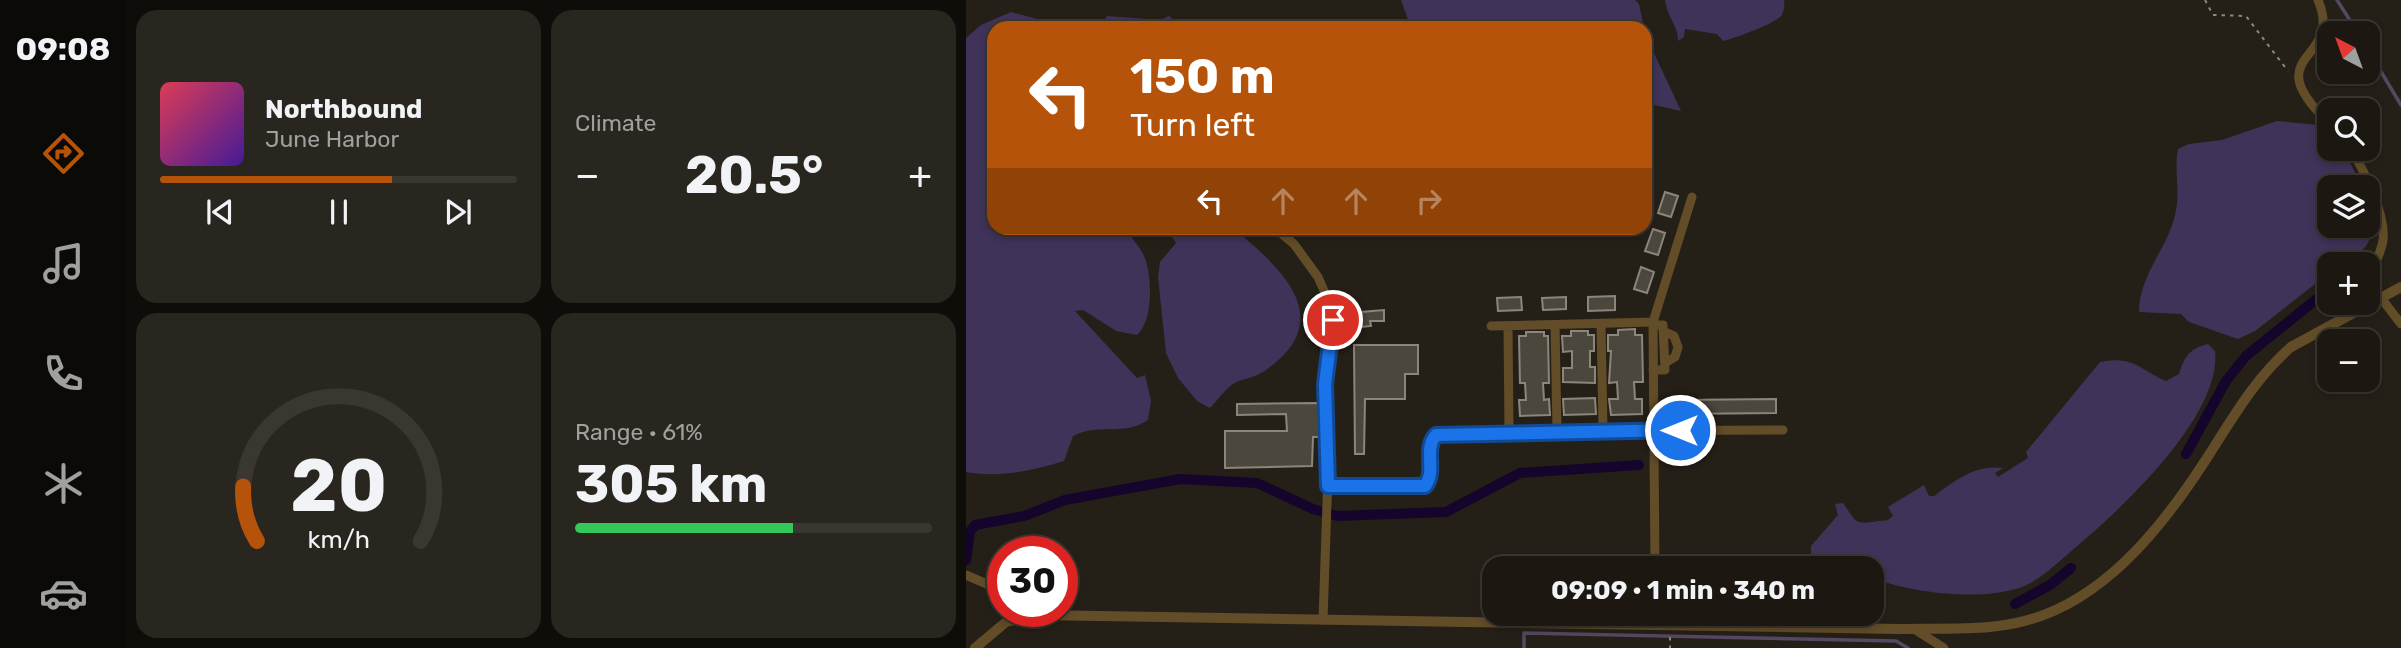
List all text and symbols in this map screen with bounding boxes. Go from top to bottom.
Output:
north arrow [2317,21,2380,84]
map controls [2317,21,2380,392]
text: 09:08 [15,30,111,68]
text: 150 m [1130,47,1275,105]
icon: left [1015,49,1106,140]
text: Northbound [265,94,423,125]
button: search [2317,98,2380,161]
text: Turn left [1130,106,1255,144]
text: Climate [575,109,656,137]
text: June Harbor [265,125,399,153]
icon: directions [39,129,88,178]
text: 20.5° [685,144,823,206]
text: − [575,152,600,198]
text: + [908,152,932,198]
button: layers [2317,175,2380,238]
icon: left [1191,182,1229,220]
icon: ahead [1264,182,1302,220]
icon: ahead [1337,182,1375,220]
icon: right [1410,182,1448,220]
icon: previous [201,193,239,231]
icon: pause [320,193,358,231]
icon: next [439,193,477,231]
icon: music [39,239,88,288]
button: + [2317,252,2380,315]
pin [1303,290,1363,350]
icon: arrive [1314,301,1352,339]
button: − [2317,329,2380,392]
icon: phone [39,349,88,398]
position arrow [1643,393,1717,467]
text: Range · 61% [575,418,703,446]
text: 20 [290,444,387,530]
text: 305 km [575,453,767,515]
icon: climate [39,459,88,508]
text: km/h [307,525,370,554]
speed limit sign: 30 [987,536,1078,627]
icon: car [39,569,88,618]
text: 09:09 · 1 min · 340 m [1551,575,1815,606]

